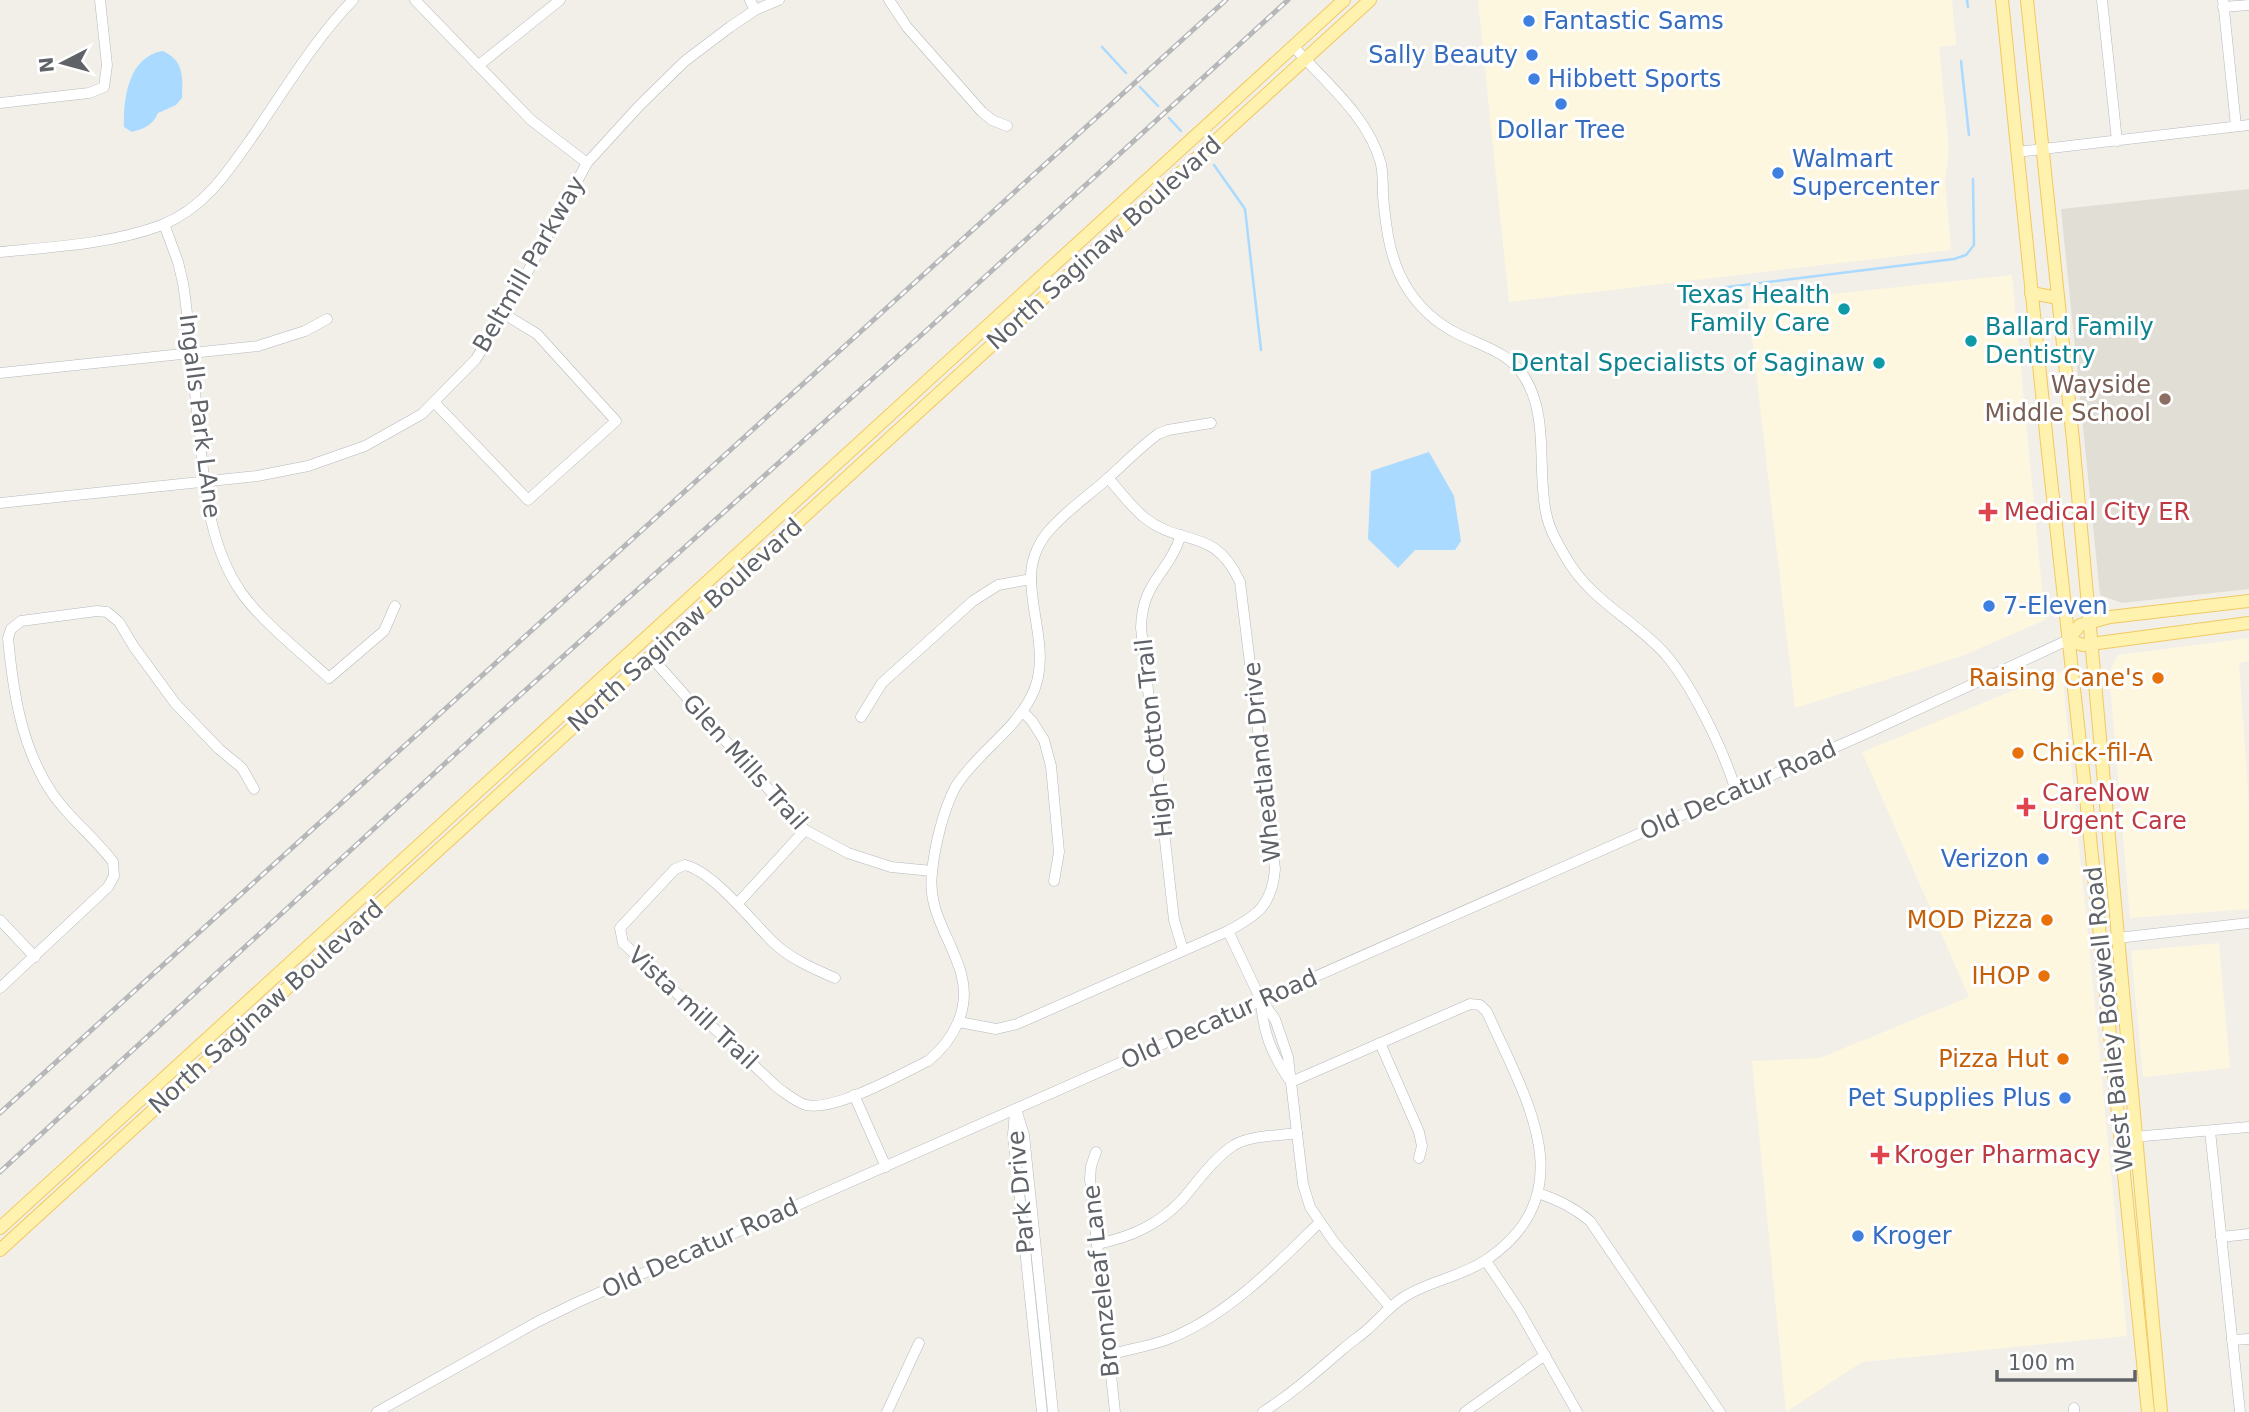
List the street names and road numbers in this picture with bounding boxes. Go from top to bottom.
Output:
street label: North Saginaw Boulevard [981,131,1227,355]
street label: Beltmill Parkway [467,171,591,357]
street label: Ingalls Park LAne [174,312,226,520]
street label: North Saginaw Boulevard [562,513,808,737]
street label: High Cotton Trail [1130,637,1178,839]
street label: Wheatland Drive [1238,660,1286,864]
street label: Glen Mills Trail [677,688,813,836]
street label: Old Decatur Road [1636,734,1840,846]
street label: West Bailey Boswell Road [2079,865,2139,1173]
street label: North Saginaw Boulevard [143,895,389,1119]
street label: Vista mill Trail [622,941,764,1075]
street label: Old Decatur Road [1117,963,1321,1075]
street label: Park Drive [1002,1129,1040,1255]
street label: Bronzeleaf Lane [1077,1183,1125,1379]
street label: Old Decatur Road [598,1192,802,1304]

